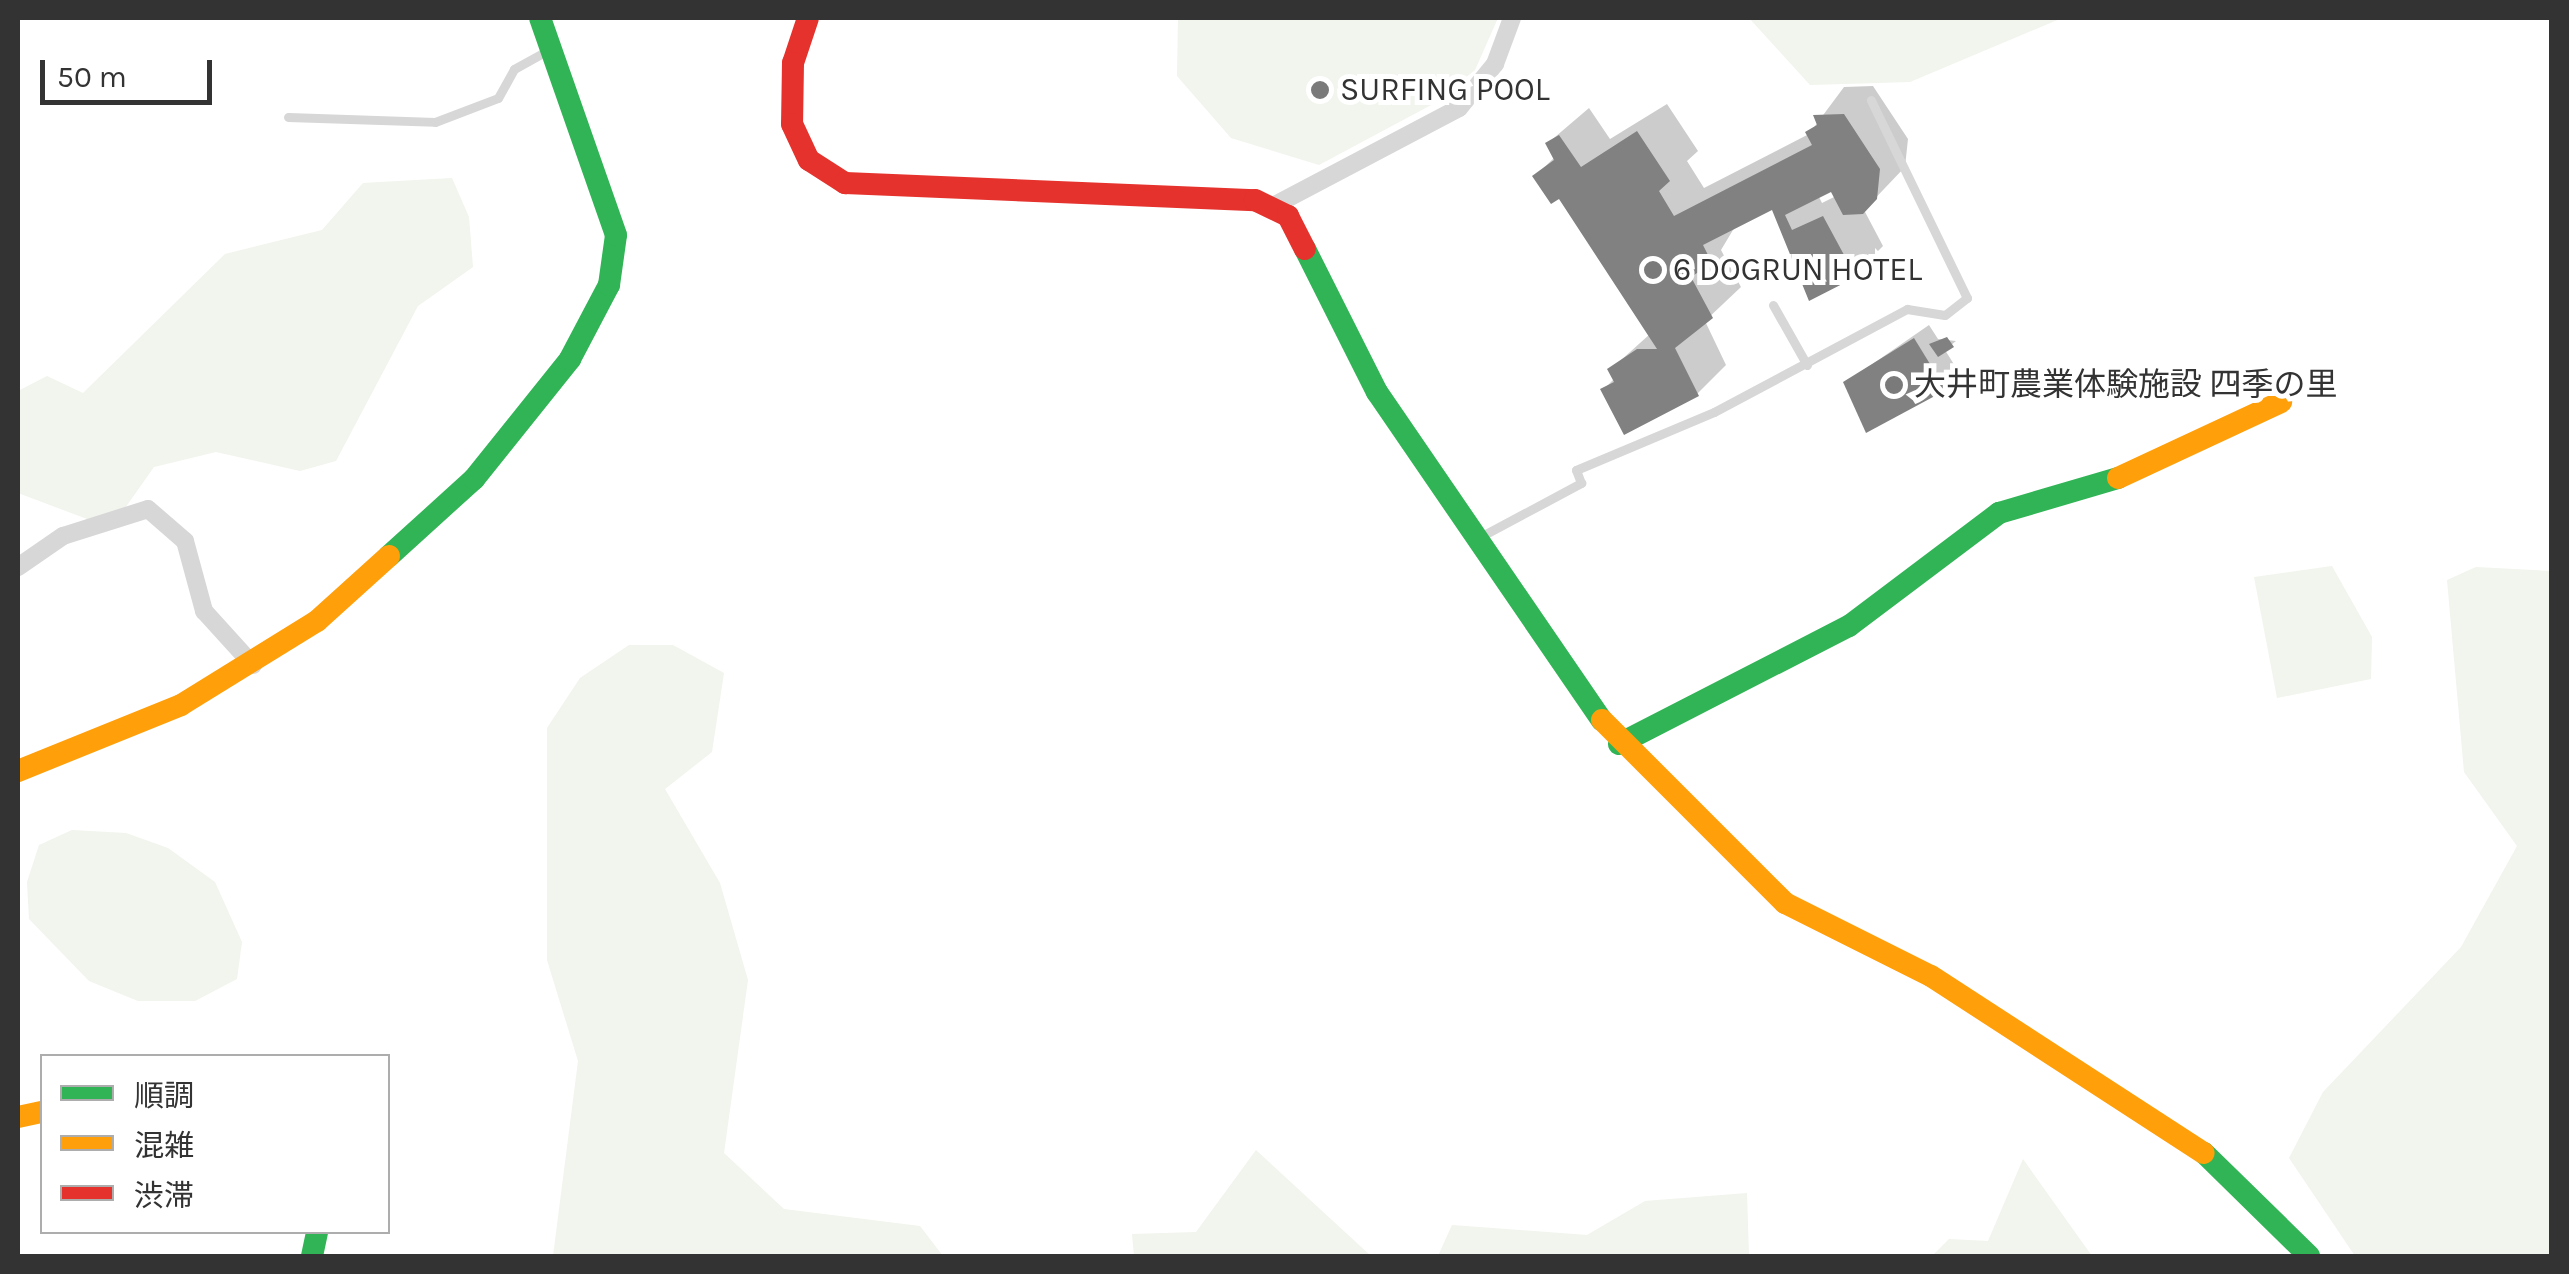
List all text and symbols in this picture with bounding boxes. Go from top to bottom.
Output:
scale bar [45,40,218,102]
text: 50 m [57,59,127,95]
place label: SURFING POOL [1340,71,1550,109]
marker: SURFING POOL [1309,79,1331,101]
place label: 6 DOGRUN HOTEL [1673,251,1922,289]
marker: 6 DOGRUN HOTEL [1642,259,1664,281]
place label: 大井町農業体験施設 四季の里 [1914,366,2338,404]
marker: 大井町農業体験施設 四季の里 [1883,374,1905,396]
legend [40,1054,390,1234]
text: 順調 [134,1078,194,1114]
text: 混雑 [134,1128,194,1164]
text: 渋滞 [134,1178,194,1214]

